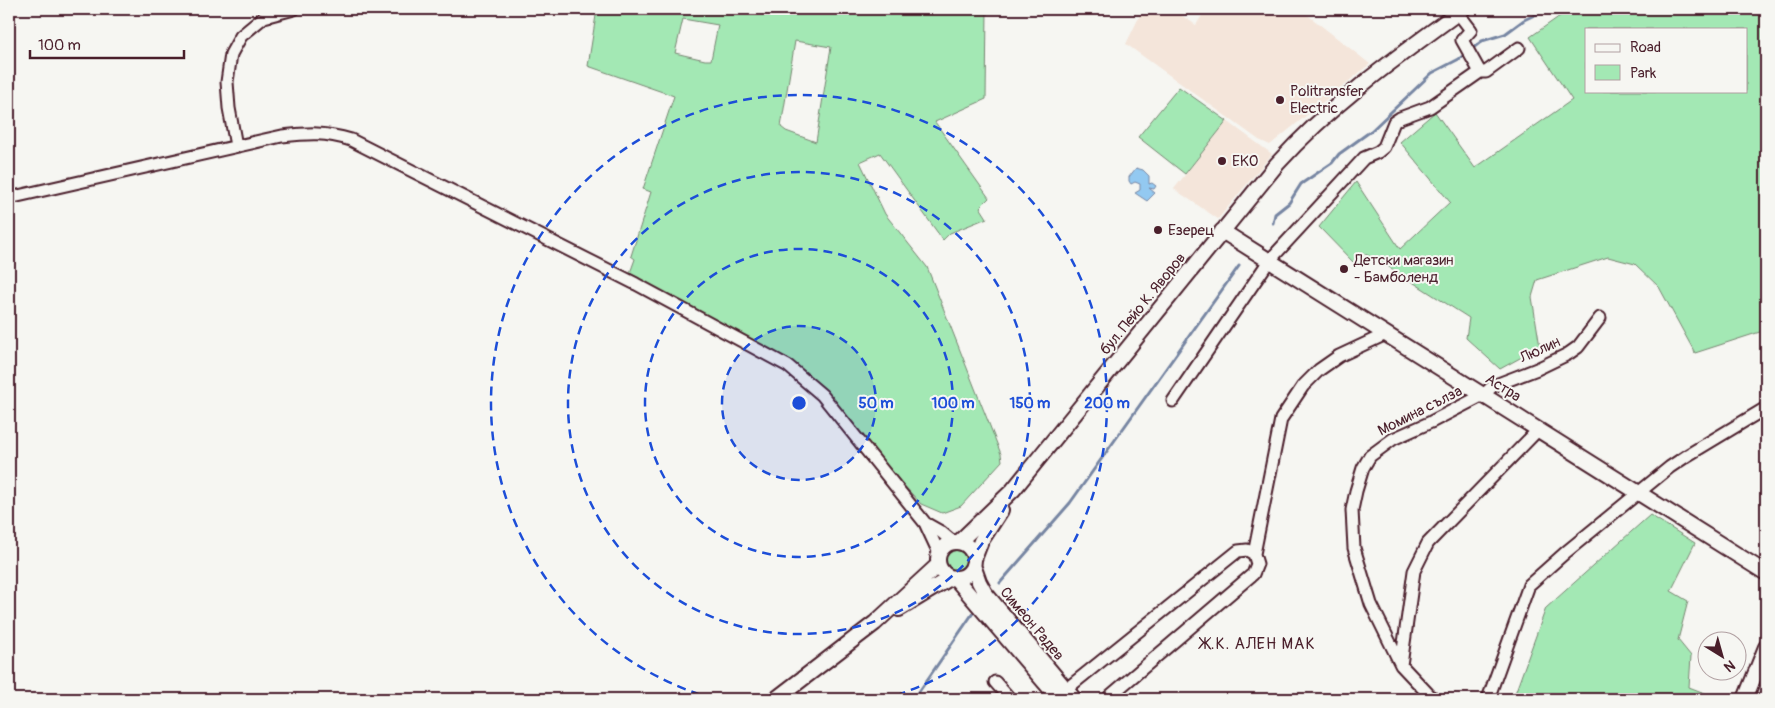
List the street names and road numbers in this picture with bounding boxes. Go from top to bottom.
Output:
street label: бул. Пейо К. Яворов [1096,249,1190,359]
street label: Люлин [1516,332,1563,368]
street label: Астра [1482,370,1524,406]
street label: Момина сълза [1375,382,1465,440]
street label: Симеон Радев [996,583,1068,665]

